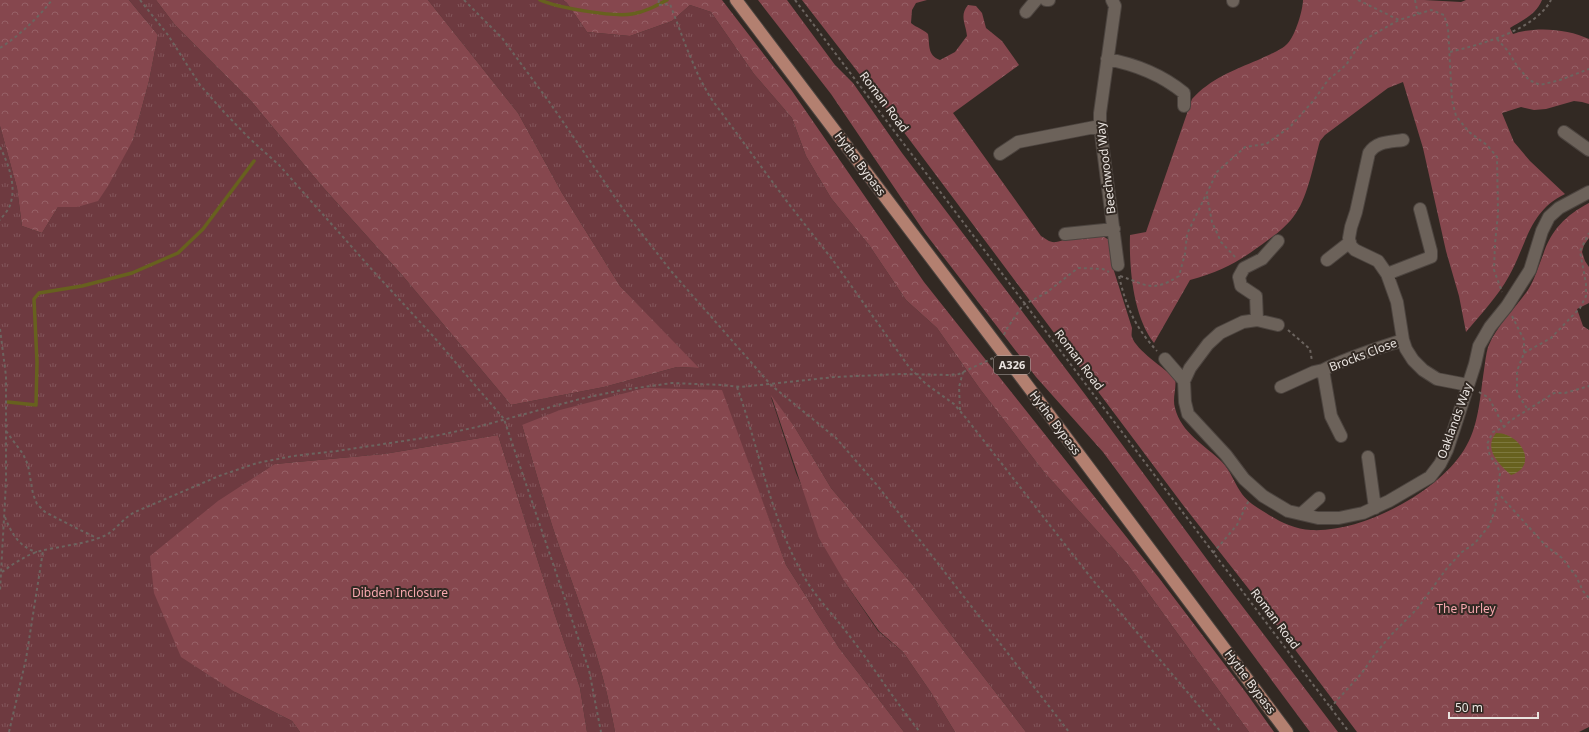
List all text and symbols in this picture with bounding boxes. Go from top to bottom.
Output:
street label: Roman Road [856,68,913,136]
street label: Beechwood Way [1091,120,1120,215]
street label: Hythe Bypass [831,128,890,199]
street label: Roman Road [1051,326,1108,394]
street label: Brocks Close [1327,334,1399,375]
road number: A326 [994,356,1030,374]
street label: Oaklands Way [1433,380,1476,461]
street label: Hythe Bypass [1026,387,1085,458]
park label: Dibden Inclosure [352,584,448,601]
street label: Roman Road [1247,585,1304,653]
park label: The Purley [1436,600,1497,617]
street label: Hythe Bypass [1221,646,1280,717]
scale bar [1449,694,1538,720]
text: 50 m [1455,699,1483,716]

